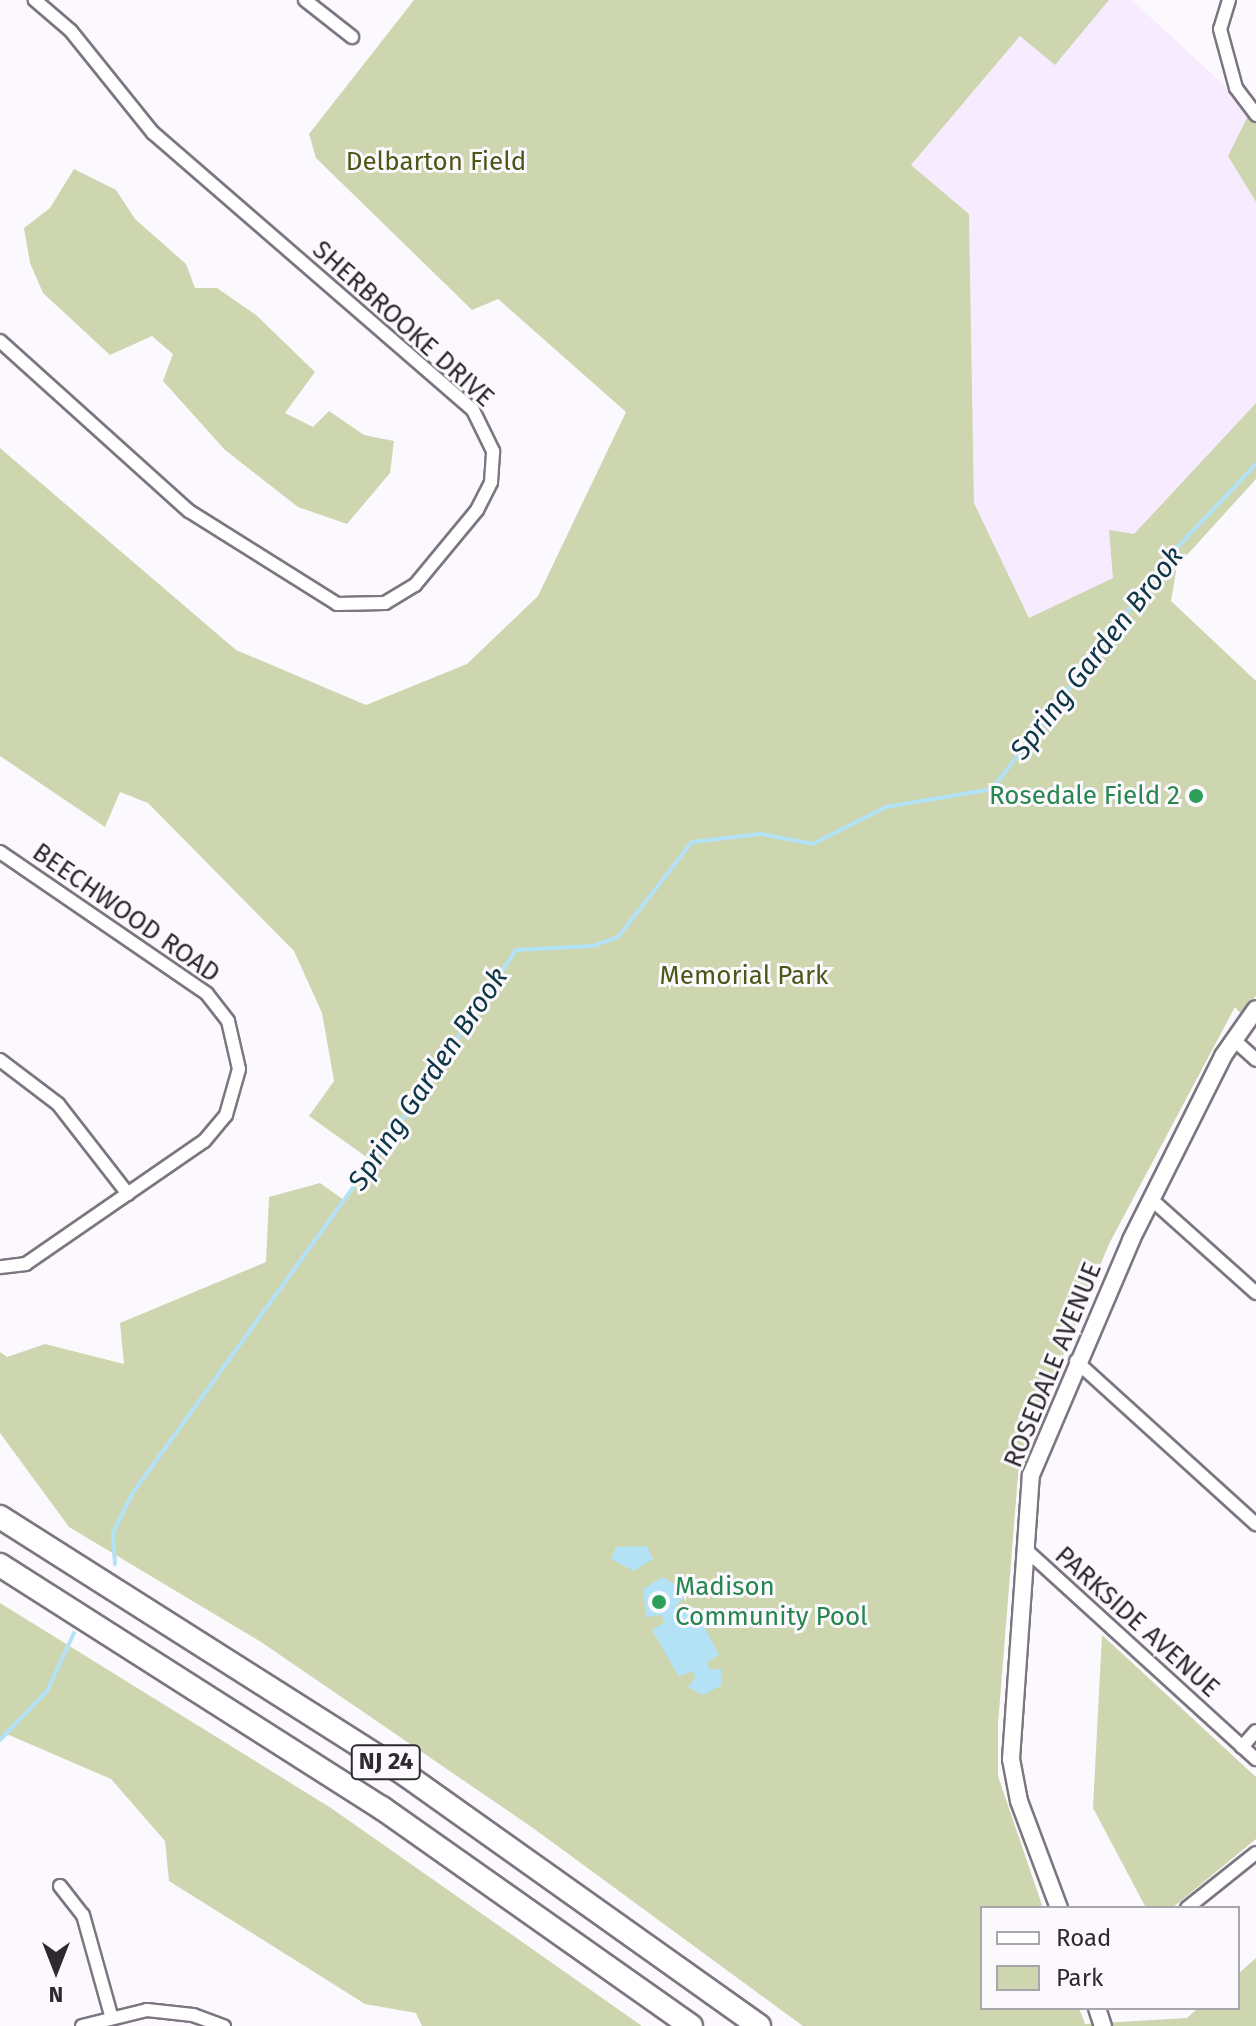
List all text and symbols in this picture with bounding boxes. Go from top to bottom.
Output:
park label: Delbarton Field [346,146,526,178]
street label: SHERBROOKE DRIVE [306,234,500,414]
water label: Spring Garden Brook [1003,540,1191,766]
place label: Rosedale Field 2 [989,780,1180,812]
marker: Rosedale Field 2 [1187,787,1205,805]
street label: BEECHWOOD ROAD [26,837,226,989]
park label: Memorial Park [660,960,828,992]
water label: Spring Garden Brook [341,961,515,1197]
street label: ROSEDALE AVENUE [998,1258,1108,1472]
street label: PARKSIDE AVENUE [1048,1540,1226,1704]
place label: Madison Community Pool [675,1571,868,1632]
marker: Madison Community Pool [650,1593,668,1611]
road number: NJ 24 [350,1742,422,1782]
legend [980,1906,1240,2010]
text: Road [1056,1924,1111,1952]
north arrow [16,1930,96,2010]
text: Park [1056,1964,1103,1992]
text: N [49,1981,63,2008]

